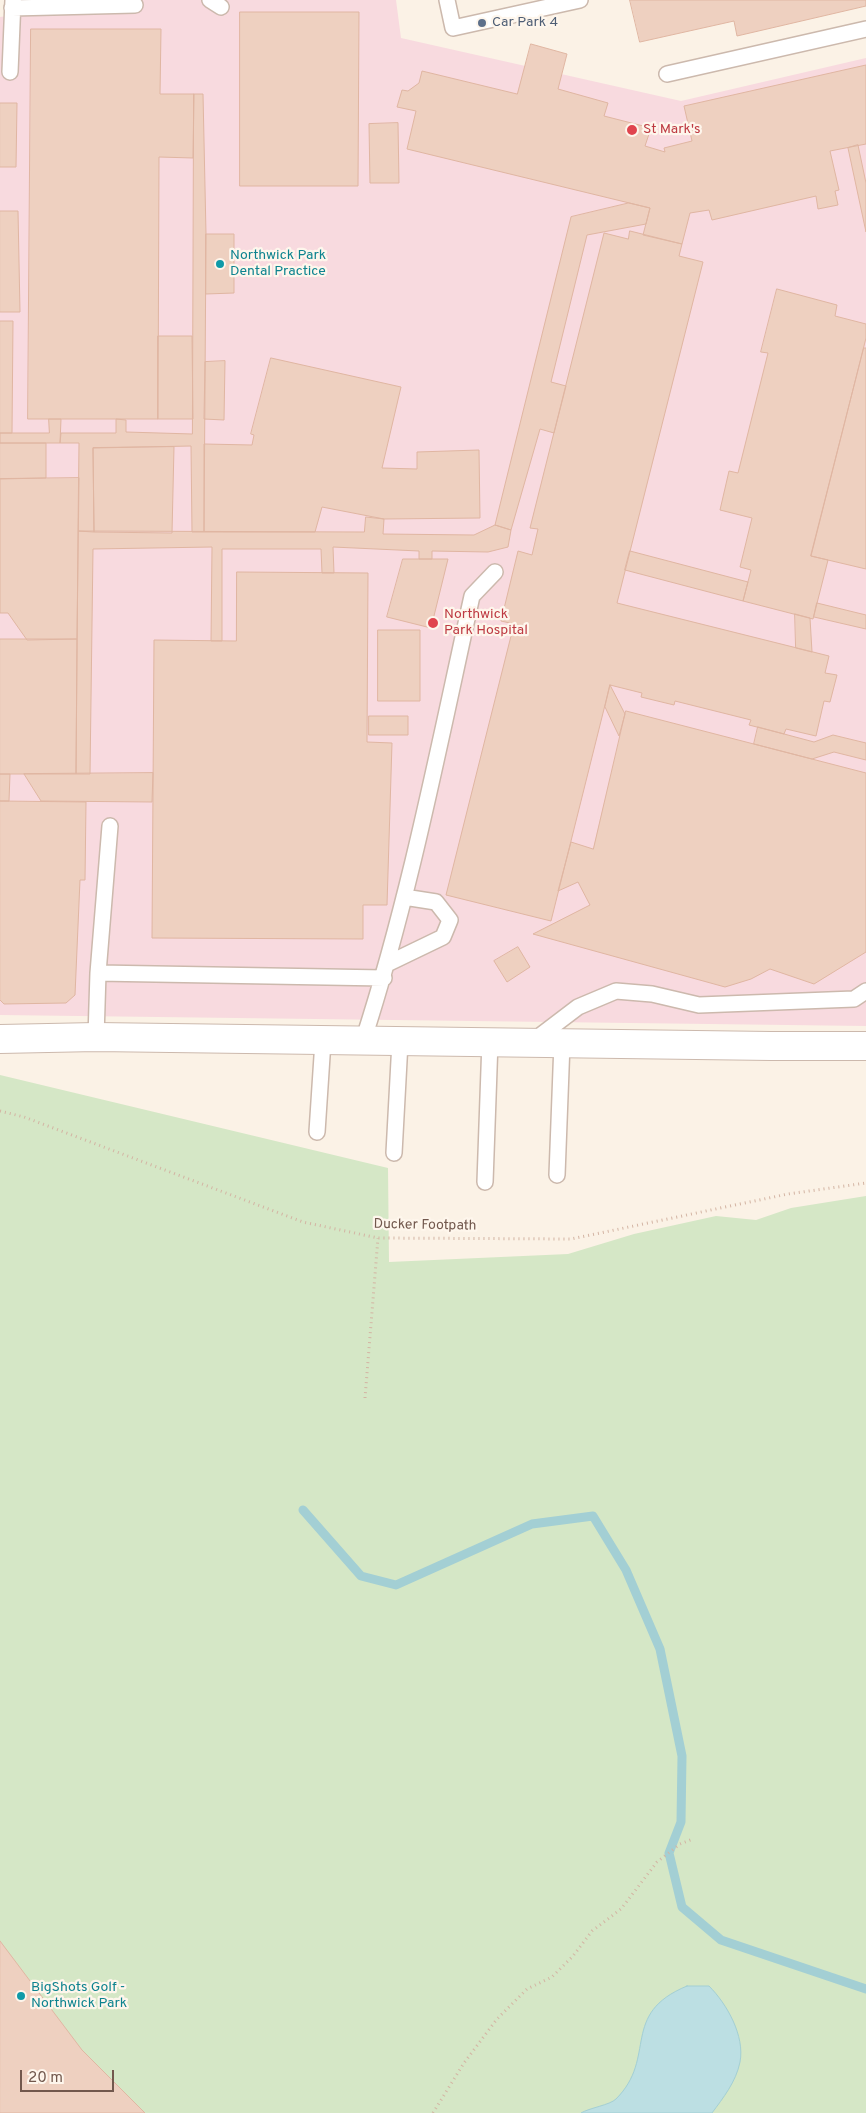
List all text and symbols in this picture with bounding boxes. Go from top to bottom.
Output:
place label: Car Park 4 [492,15,558,31]
marker: Car Park 4 [476,17,488,29]
place label: St Mark's [643,122,701,138]
marker: St Mark's [625,123,639,137]
place label: Northwick Park Dental Practice [230,248,326,280]
marker: Northwick Park Dental Practice [214,258,226,270]
place label: Northwick Park Hospital [444,607,528,640]
marker: Northwick Park Hospital [426,616,440,630]
street label: Ducker Footpath [373,1217,477,1235]
place label: BigShots Golf - Northwick Park [31,1980,127,2012]
marker: BigShots Golf - Northwick Park [15,1990,27,2002]
scale bar [22,2060,116,2092]
text: 20 m [28,2069,63,2088]

